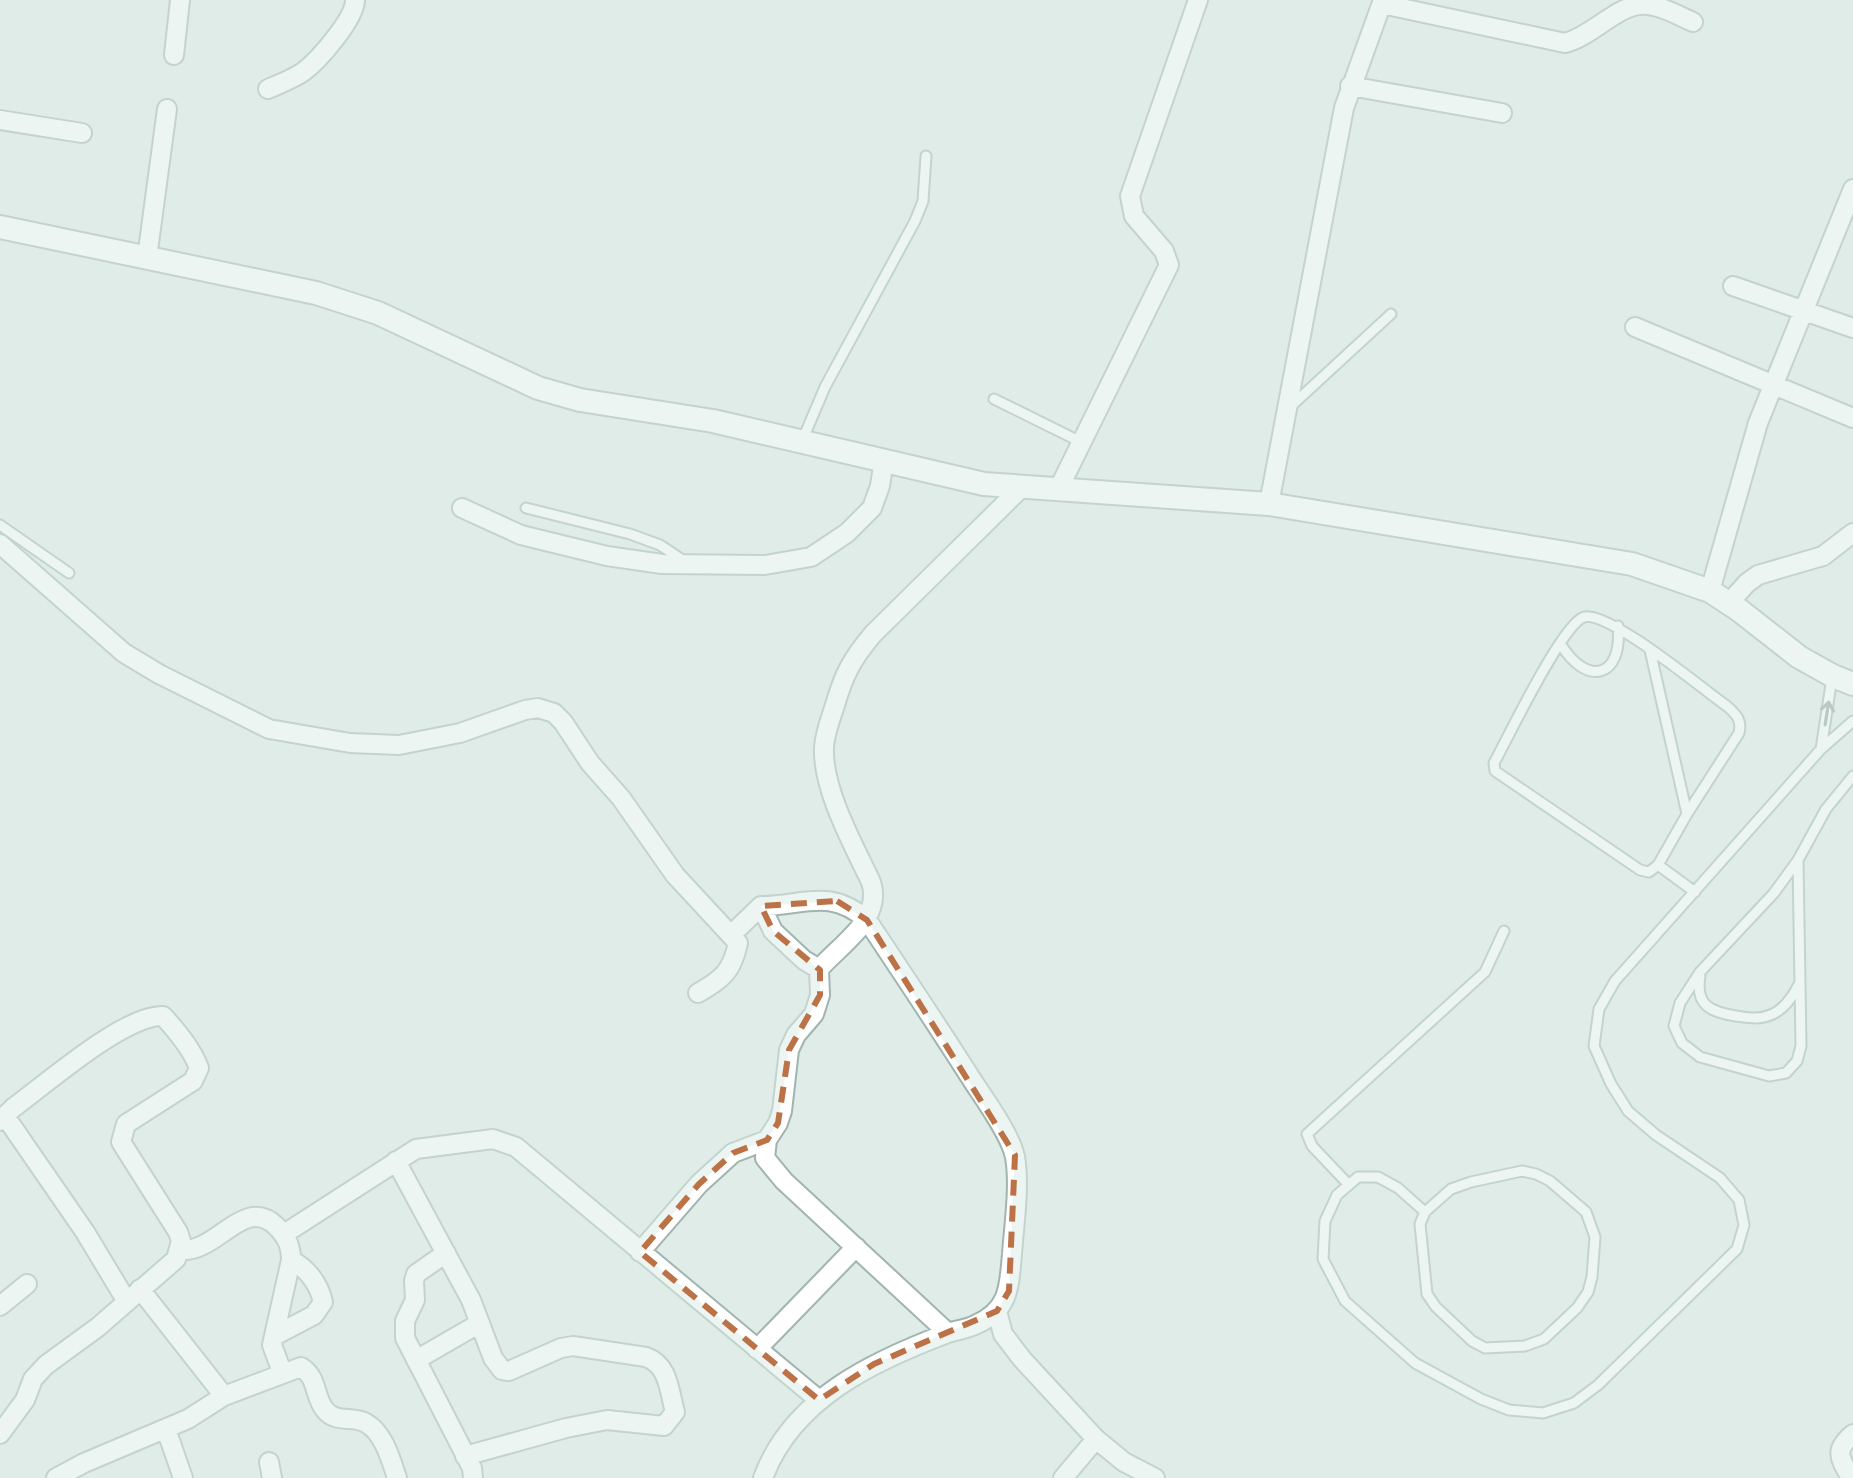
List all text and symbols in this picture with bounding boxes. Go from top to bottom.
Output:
one-way arrow [1820,701,1835,726]

